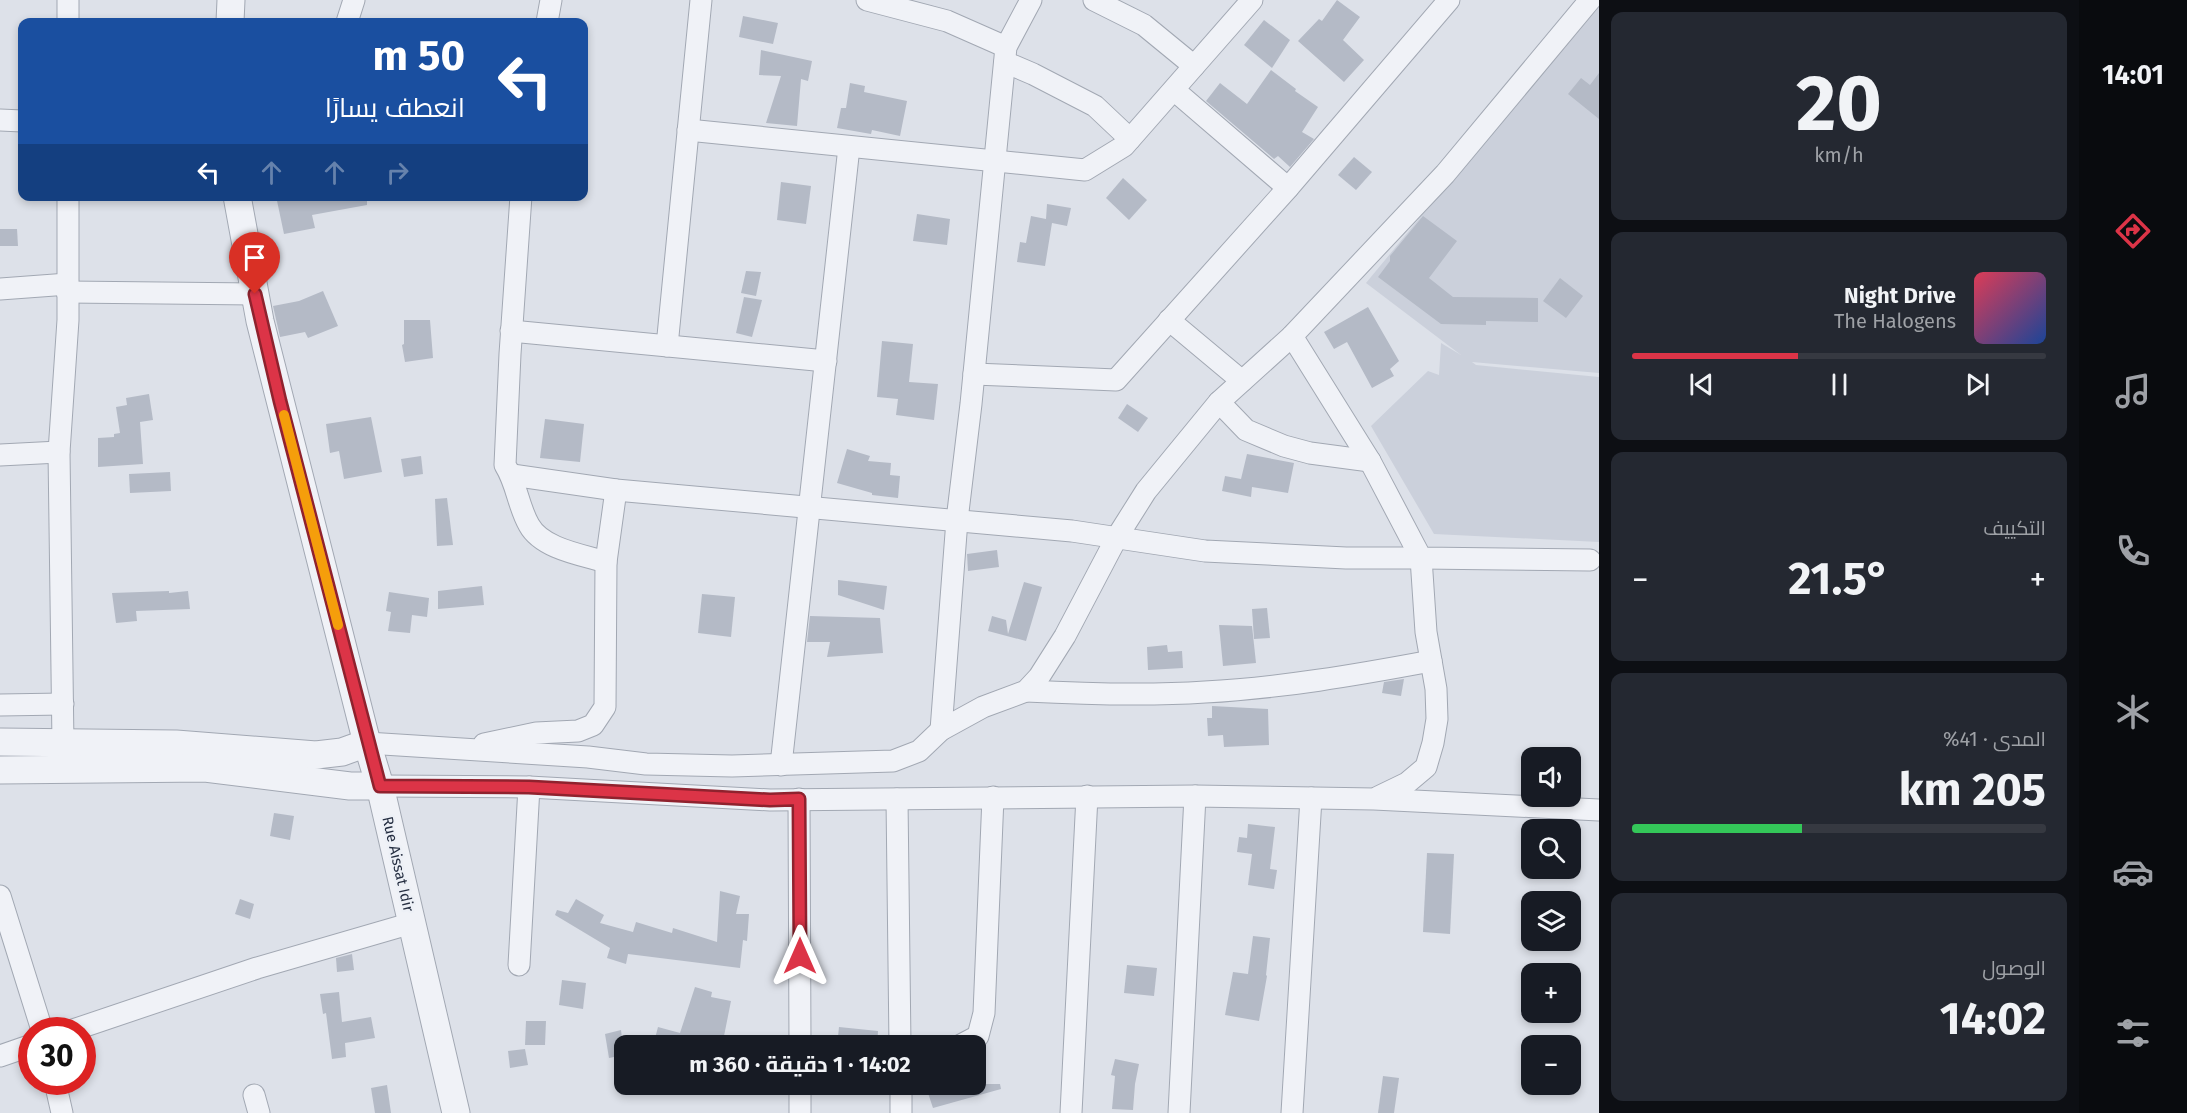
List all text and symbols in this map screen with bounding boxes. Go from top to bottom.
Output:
text: 50 m [372,31,465,81]
icon: left [486,42,564,120]
text: 20 [1796,57,1882,151]
text: 14:01 [2102,59,2164,91]
text: انعطف يسارًا [325,92,465,124]
text: km/h [1814,143,1864,167]
icon: left [192,156,225,189]
icon: ahead [255,156,288,189]
icon: ahead [318,156,351,189]
icon: right [381,156,414,189]
icon: directions [2112,210,2154,252]
pin [229,232,280,294]
icon: arrive [238,241,271,274]
text: Night Drive [1844,282,1956,309]
text: The Halogens [1834,309,1956,333]
icon: previous [1685,368,1718,401]
icon: pause [1823,368,1856,401]
icon: next [1961,368,1994,401]
icon: music [2112,370,2154,412]
text: التكييف [1983,516,2046,540]
icon: phone [2112,530,2154,572]
text: 21.5° [1788,552,1890,606]
text: − [1632,560,1649,600]
text: + [2030,560,2046,600]
icon: climate [2112,691,2154,733]
text: المدى · 41% [1943,727,2046,751]
map controls [1521,747,1581,1095]
button: sound [1521,747,1581,807]
text: 205 km [1899,763,2046,817]
street label: Rue Aissat Idir [378,814,418,914]
button: search [1521,819,1581,879]
icon: car [2112,851,2154,893]
button: layers [1521,891,1581,951]
position arrow [768,924,832,988]
text: الوصول [1982,956,2046,980]
button: + [1521,963,1581,1023]
text: 14:02 [1940,992,2046,1046]
icon: filters [2112,1012,2154,1054]
speed limit sign: 30 [18,1017,96,1095]
button: − [1521,1035,1581,1095]
text: 14:02 · 1 دقيقة · 360 m [689,1051,911,1078]

